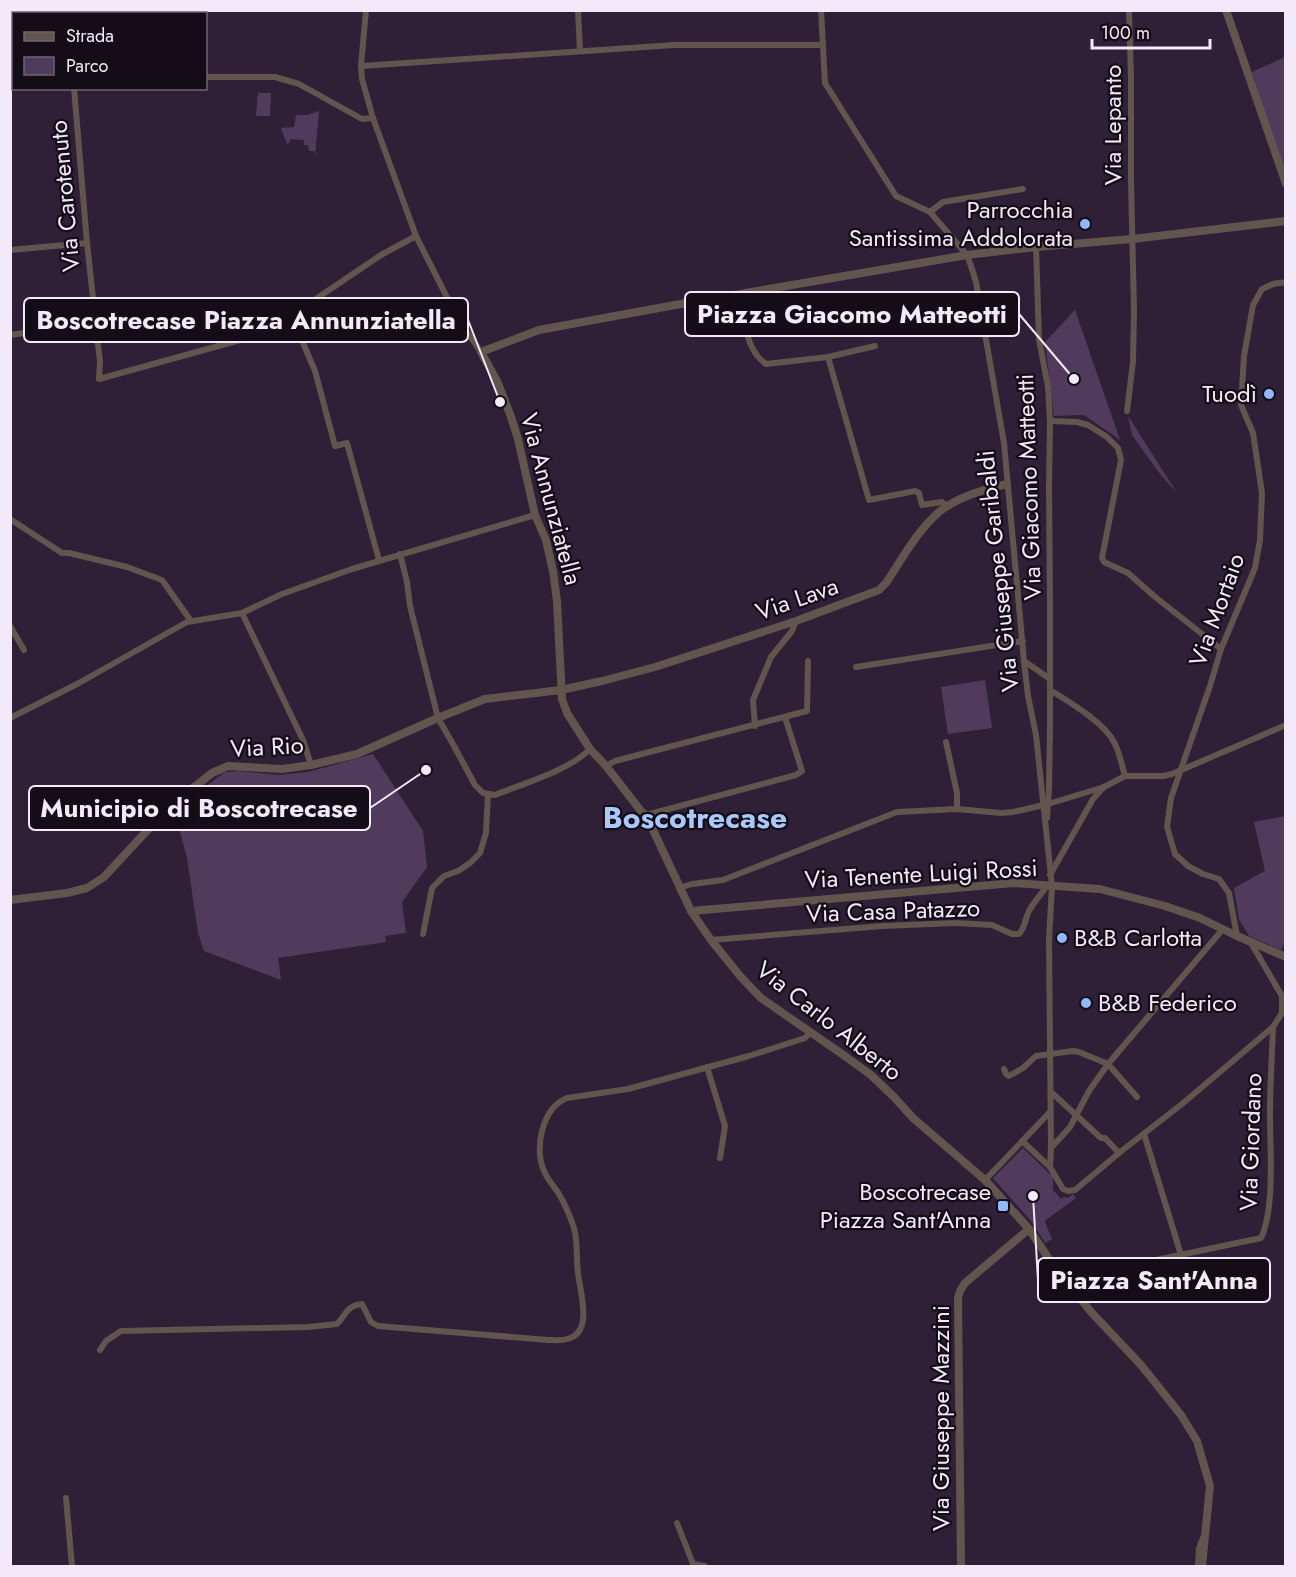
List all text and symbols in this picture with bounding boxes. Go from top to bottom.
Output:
legend [12,12,207,90]
scale bar [1092,12,1210,50]
text: 100 m [1101,20,1150,46]
text: Strada [66,23,114,49]
text: Parco [66,53,108,79]
street label: Via Lepanto [1095,65,1130,185]
street label: Via Carotenuto [40,119,89,273]
place label: Parrocchia Santissima Addolorata [849,192,1073,255]
marker: Parrocchia Santissima Addolorata [1078,217,1092,231]
callout: Piazza Giacomo Matteotti [685,292,1019,336]
text: Piazza Giacomo Matteotti [697,295,1007,333]
callout: Boscotrecase Piazza Annunziatella [24,298,468,342]
text: Boscotrecase Piazza Annunziatella [36,301,456,339]
street label: Via Giacomo Matteotti [1007,373,1050,601]
place label: Tuodì [1202,376,1257,411]
marker: Tuodì [1262,387,1276,401]
street label: Via Annunziatella [512,409,591,589]
street label: Via Giuseppe Garibaldi [967,449,1028,693]
street label: Via Mortaio [1180,548,1253,671]
street label: Via Lava [751,568,843,629]
street label: Via Rio [229,727,305,766]
callout: Municipio di Boscotrecase [29,786,370,830]
text: Municipio di Boscotrecase [40,789,358,827]
district label: Boscotrecase [603,796,787,839]
street label: Via Tenente Luigi Rossi [804,850,1038,897]
street label: Via Casa Patazzo [805,890,981,931]
place label: B&B Carlotta [1074,920,1202,955]
marker: B&B Carlotta [1055,931,1069,945]
street label: Via Carlo Alberto [749,952,910,1089]
place label: B&B Federico [1098,985,1237,1020]
marker: B&B Federico [1079,996,1093,1010]
street label: Via Giordano [1231,1072,1270,1212]
place label: Boscotrecase Piazza Sant'Anna [820,1174,991,1237]
marker: Boscotrecase Piazza Sant'Anna [996,1199,1010,1213]
callout: Piazza Sant'Anna [1038,1258,1270,1302]
text: Piazza Sant'Anna [1050,1261,1258,1299]
street label: Via Giuseppe Mazzini [923,1305,958,1531]

